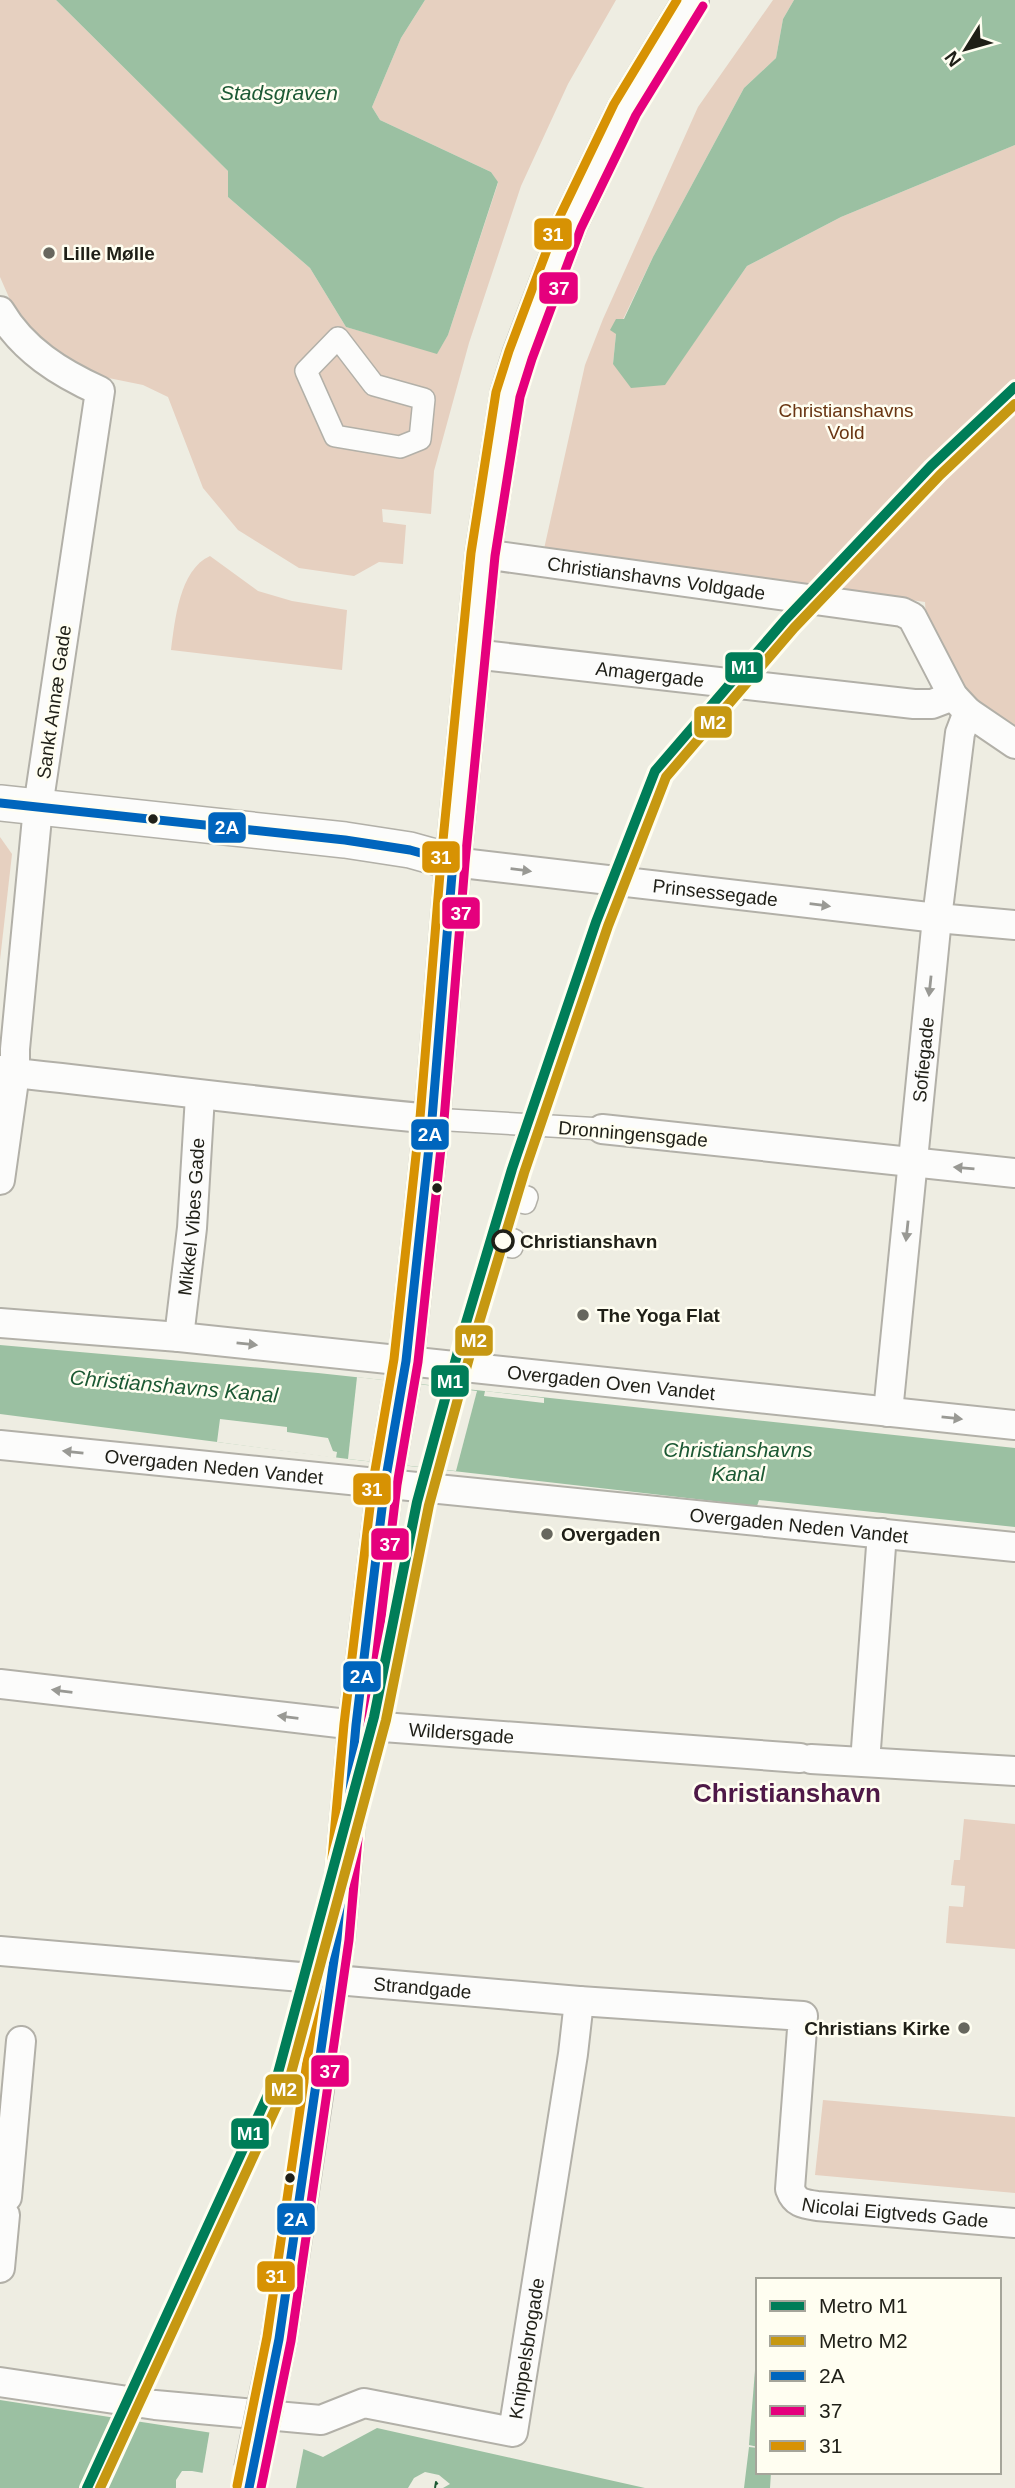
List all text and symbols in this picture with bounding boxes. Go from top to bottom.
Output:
north arrow [931,14,1001,84]
text: N [940,47,965,71]
water label: Stadsgraven [220,81,338,104]
line badge: 31 [533,217,573,251]
text: 31 [542,224,564,245]
place label: Lille Mølle [63,243,155,264]
marker: Lille Mølle [41,245,57,261]
line badge: 37 [538,271,579,305]
text: 37 [548,278,570,299]
park label: Christianshavns Vold [778,400,914,443]
street label: Christianshavns Voldgade [546,553,767,603]
street label: Sankt Annæ Gade [33,624,75,780]
line badge: M1 [724,651,764,684]
street label: Amagergade [595,657,705,691]
text: M1 [731,657,758,678]
line badge: M2 [693,705,733,739]
text: M2 [700,712,726,733]
line badge: 2A [207,811,247,844]
unlabelled marker [146,812,160,826]
text: 2A [215,817,239,838]
line badge: 31 [421,840,461,874]
text: 31 [430,847,452,868]
one-way arrow [510,864,532,875]
street label: Prinsessegade [652,875,779,910]
line badge: 37 [441,896,481,930]
one-way arrow [809,899,831,910]
text: 37 [450,903,472,924]
one-way arrow [924,975,935,997]
street label: Sofiegade [908,1016,938,1103]
street label: Dronningensgade [557,1117,709,1151]
line badge: 2A [410,1118,450,1151]
text: 2A [418,1124,442,1145]
street label: Mikkel Vibes Gade [174,1137,208,1297]
one-way arrow [953,1162,975,1173]
unlabelled marker [430,1181,444,1195]
one-way arrow [901,1221,912,1243]
marker: Christianshavn [492,1230,514,1252]
place label: Christianshavn [520,1231,657,1252]
place label: The Yoga Flat [597,1305,720,1326]
marker: The Yoga Flat [575,1307,591,1323]
line badge: M2 [454,1324,494,1357]
text: M2 [461,1330,487,1351]
one-way arrow [236,1339,258,1350]
street label: Overgaden Oven Vandet [506,1361,717,1404]
line badge: M1 [430,1364,470,1398]
water label: Christianshavns Kanal [69,1365,280,1407]
text: M1 [437,1371,464,1392]
one-way arrow [941,1413,963,1424]
water label: Christianshavns Kanal [663,1438,813,1485]
street label: Overgaden Neden Vandet [104,1445,325,1488]
one-way arrow [62,1446,84,1457]
line badge: 31 [352,1472,392,1506]
text: 31 [361,1479,383,1500]
street label: Overgaden Neden Vandet [689,1504,910,1547]
place label: Overgaden [561,1524,660,1545]
marker: Overgaden [539,1526,555,1542]
line badge: 37 [370,1527,410,1561]
text: 37 [379,1534,401,1555]
line badge: 2A [342,1660,382,1693]
text: 2A [350,1666,374,1687]
one-way arrow [51,1685,73,1696]
one-way arrow [277,1711,299,1722]
street label: Wildersgade [408,1718,515,1747]
district label: Christianshavn [693,1778,881,1808]
street label: Strandgade [373,1973,472,2002]
place label: Christians Kirke [804,2018,950,2039]
marker: Christians Kirke [956,2020,972,2036]
line badge: 37 [310,2054,350,2088]
text: 37 [319,2061,341,2082]
line badge: M2 [264,2073,304,2106]
text: M2 [271,2079,297,2100]
line badge: M1 [230,2117,270,2150]
text: M1 [237,2123,264,2144]
unlabelled marker [283,2171,297,2185]
street label: Nicolai Eigtveds Gade [800,2193,989,2231]
line badge: 2A [276,2202,316,2236]
text: 2A [284,2209,308,2230]
line badge: 31 [256,2260,296,2293]
text: 31 [265,2266,287,2287]
street label: Knippelsbrogade [505,2276,548,2421]
legend [756,2278,1001,2474]
text: Metro M1 [819,2294,908,2317]
text: Metro M2 [819,2329,908,2352]
text: 2A [819,2364,845,2387]
text: 37 [819,2399,842,2422]
text: 31 [819,2434,842,2457]

